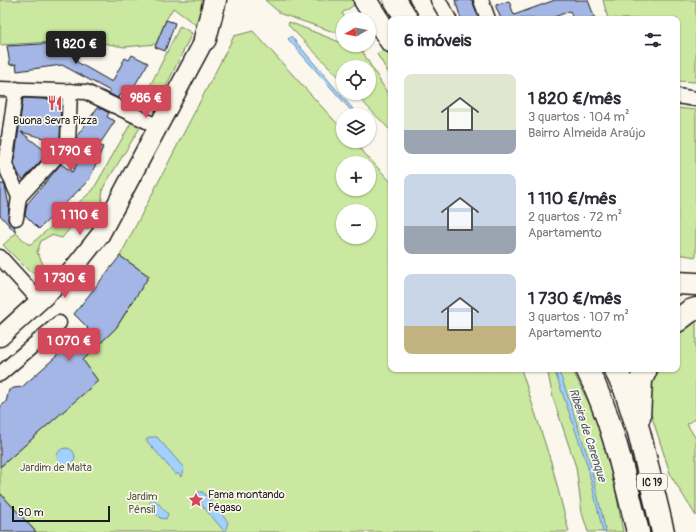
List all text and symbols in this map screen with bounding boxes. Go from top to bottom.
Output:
north arrow [336,12,376,52]
map controls [336,12,376,244]
icon: filters [642,29,664,51]
text: 6 imóveis [404,30,471,51]
pin: 1 820 € [39,31,113,65]
text: 1 820 € [55,36,97,52]
button: locate [336,60,376,100]
pin: 986 € [118,85,174,119]
text: 1 820 €/mês [528,88,621,109]
text: 986 € [130,90,162,106]
icon: home [436,90,484,138]
restaurant icon: Buona Sevra Pizza [46,94,64,112]
button: layers [336,108,376,148]
text: 3 quartos · 104 m² [528,109,630,125]
place label: Buona Sevra Pizza [13,114,97,127]
text: Bairro Almeida Araújo [528,125,645,141]
pin: 1 790 € [34,138,108,172]
text: 1 790 € [50,143,92,159]
button: + [336,156,376,196]
text: 1 110 €/mês [528,188,616,209]
icon: home [436,190,484,238]
pin: 1 110 € [43,202,117,236]
button: − [336,204,376,244]
text: 1 110 € [61,207,99,223]
text: 2 quartos · 72 m² [528,209,622,225]
text: Apartamento [528,225,602,241]
pin: 1 730 € [28,265,102,299]
text: 1 730 € [44,270,86,286]
text: 1 730 €/mês [528,288,621,309]
icon: home [436,290,484,338]
text: 3 quartos · 107 m² [528,309,629,325]
text: Apartamento [528,325,602,341]
pin: 1 070 € [32,328,106,362]
text: 1 070 € [47,333,91,349]
water label: Ribeira de Carenque [565,387,610,485]
park label: Jardim de Malta [20,461,92,474]
road number: IC 19 [637,474,667,490]
place label: Fama montando Pégaso [208,488,285,514]
park label: Jardim Pênsil [127,490,158,516]
place icon: Fama montando Pégaso [187,491,205,509]
scale bar [12,504,110,523]
text: 50 m [18,506,44,519]

